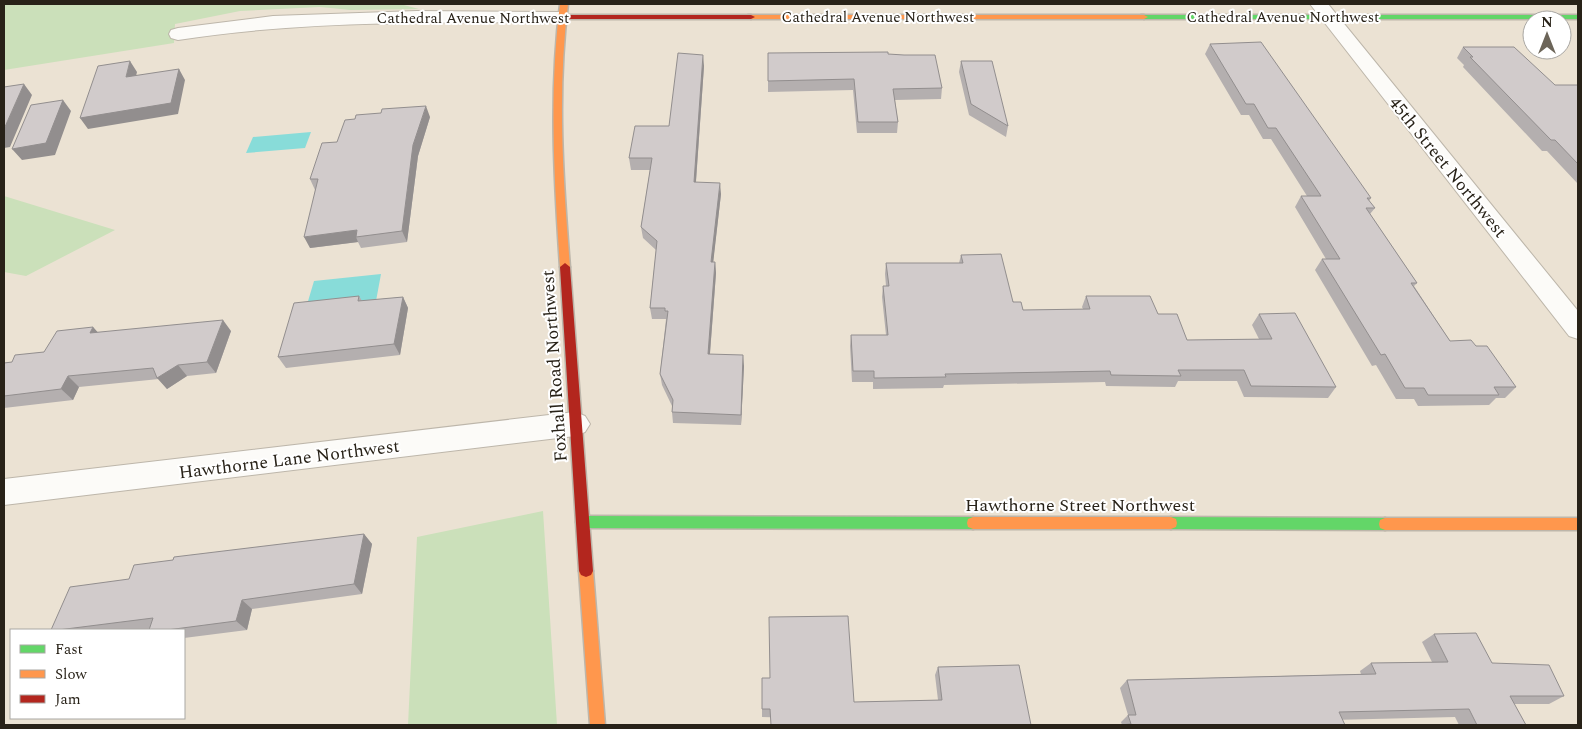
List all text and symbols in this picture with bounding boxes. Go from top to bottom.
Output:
street label: Cathedral Avenue Northwest [782,6,974,29]
street label: Cathedral Avenue Northwest [1187,6,1379,29]
street label: Cathedral Avenue Northwest [377,7,569,30]
north arrow [1522,10,1572,60]
text: N [1541,12,1553,33]
street label: 45th Street Northwest [1382,91,1513,244]
street label: Foxhall Road Northwest [534,269,575,463]
street label: Hawthorne Lane Northwest [177,433,401,486]
street label: Hawthorne Street Northwest [965,492,1195,519]
legend [10,629,185,719]
text: Fast [55,638,83,661]
text: Slow [55,663,87,686]
text: Jam [55,688,81,711]

